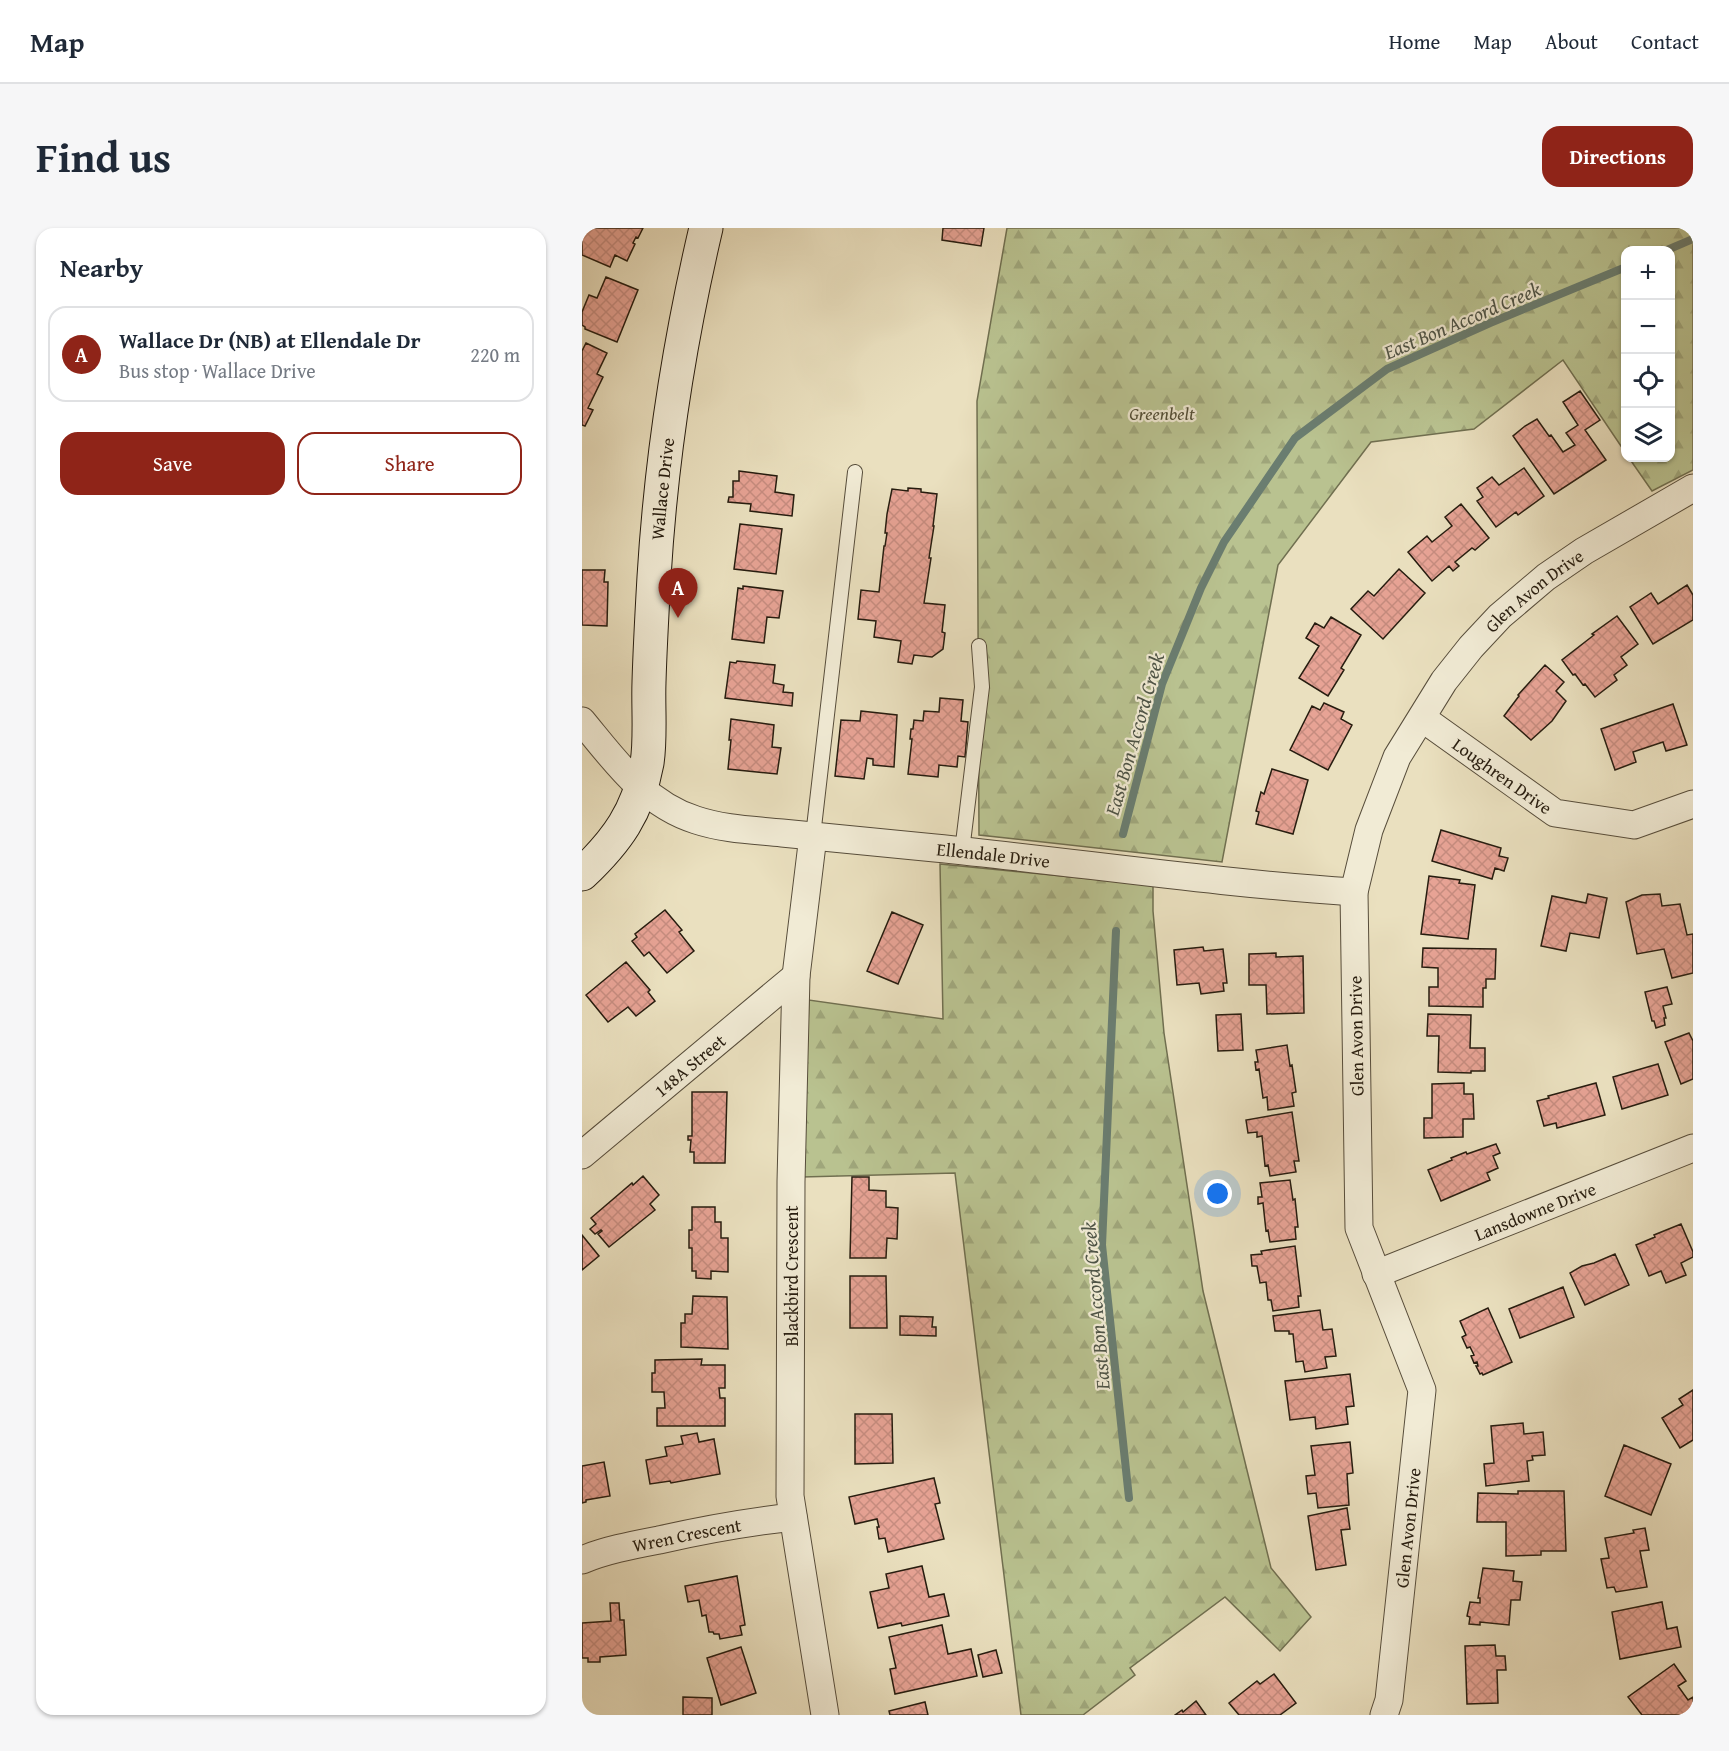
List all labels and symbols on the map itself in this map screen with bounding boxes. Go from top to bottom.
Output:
water label: East Bon Accord Creek [1378,274,1546,367]
park label: Greenbelt [1129,400,1195,427]
street label: Wallace Drive [643,436,681,541]
street label: Glen Avon Drive [1478,542,1589,638]
pin: A [658,568,698,618]
water label: East Bon Accord Creek [1097,648,1171,820]
street label: Loughren Drive [1447,731,1558,821]
street label: Ellendale Drive [935,835,1052,874]
street label: Glen Avon Drive [1341,976,1371,1096]
street label: 148A Street [648,1027,732,1103]
street label: Lansdowne Drive [1470,1175,1600,1247]
your location [1203,1179,1232,1208]
street label: Blackbird Crescent [778,1205,805,1347]
water label: East Bon Accord Creek [1073,1220,1117,1392]
street label: Glen Avon Drive [1388,1466,1427,1589]
street label: Wren Crescent [630,1511,744,1558]

